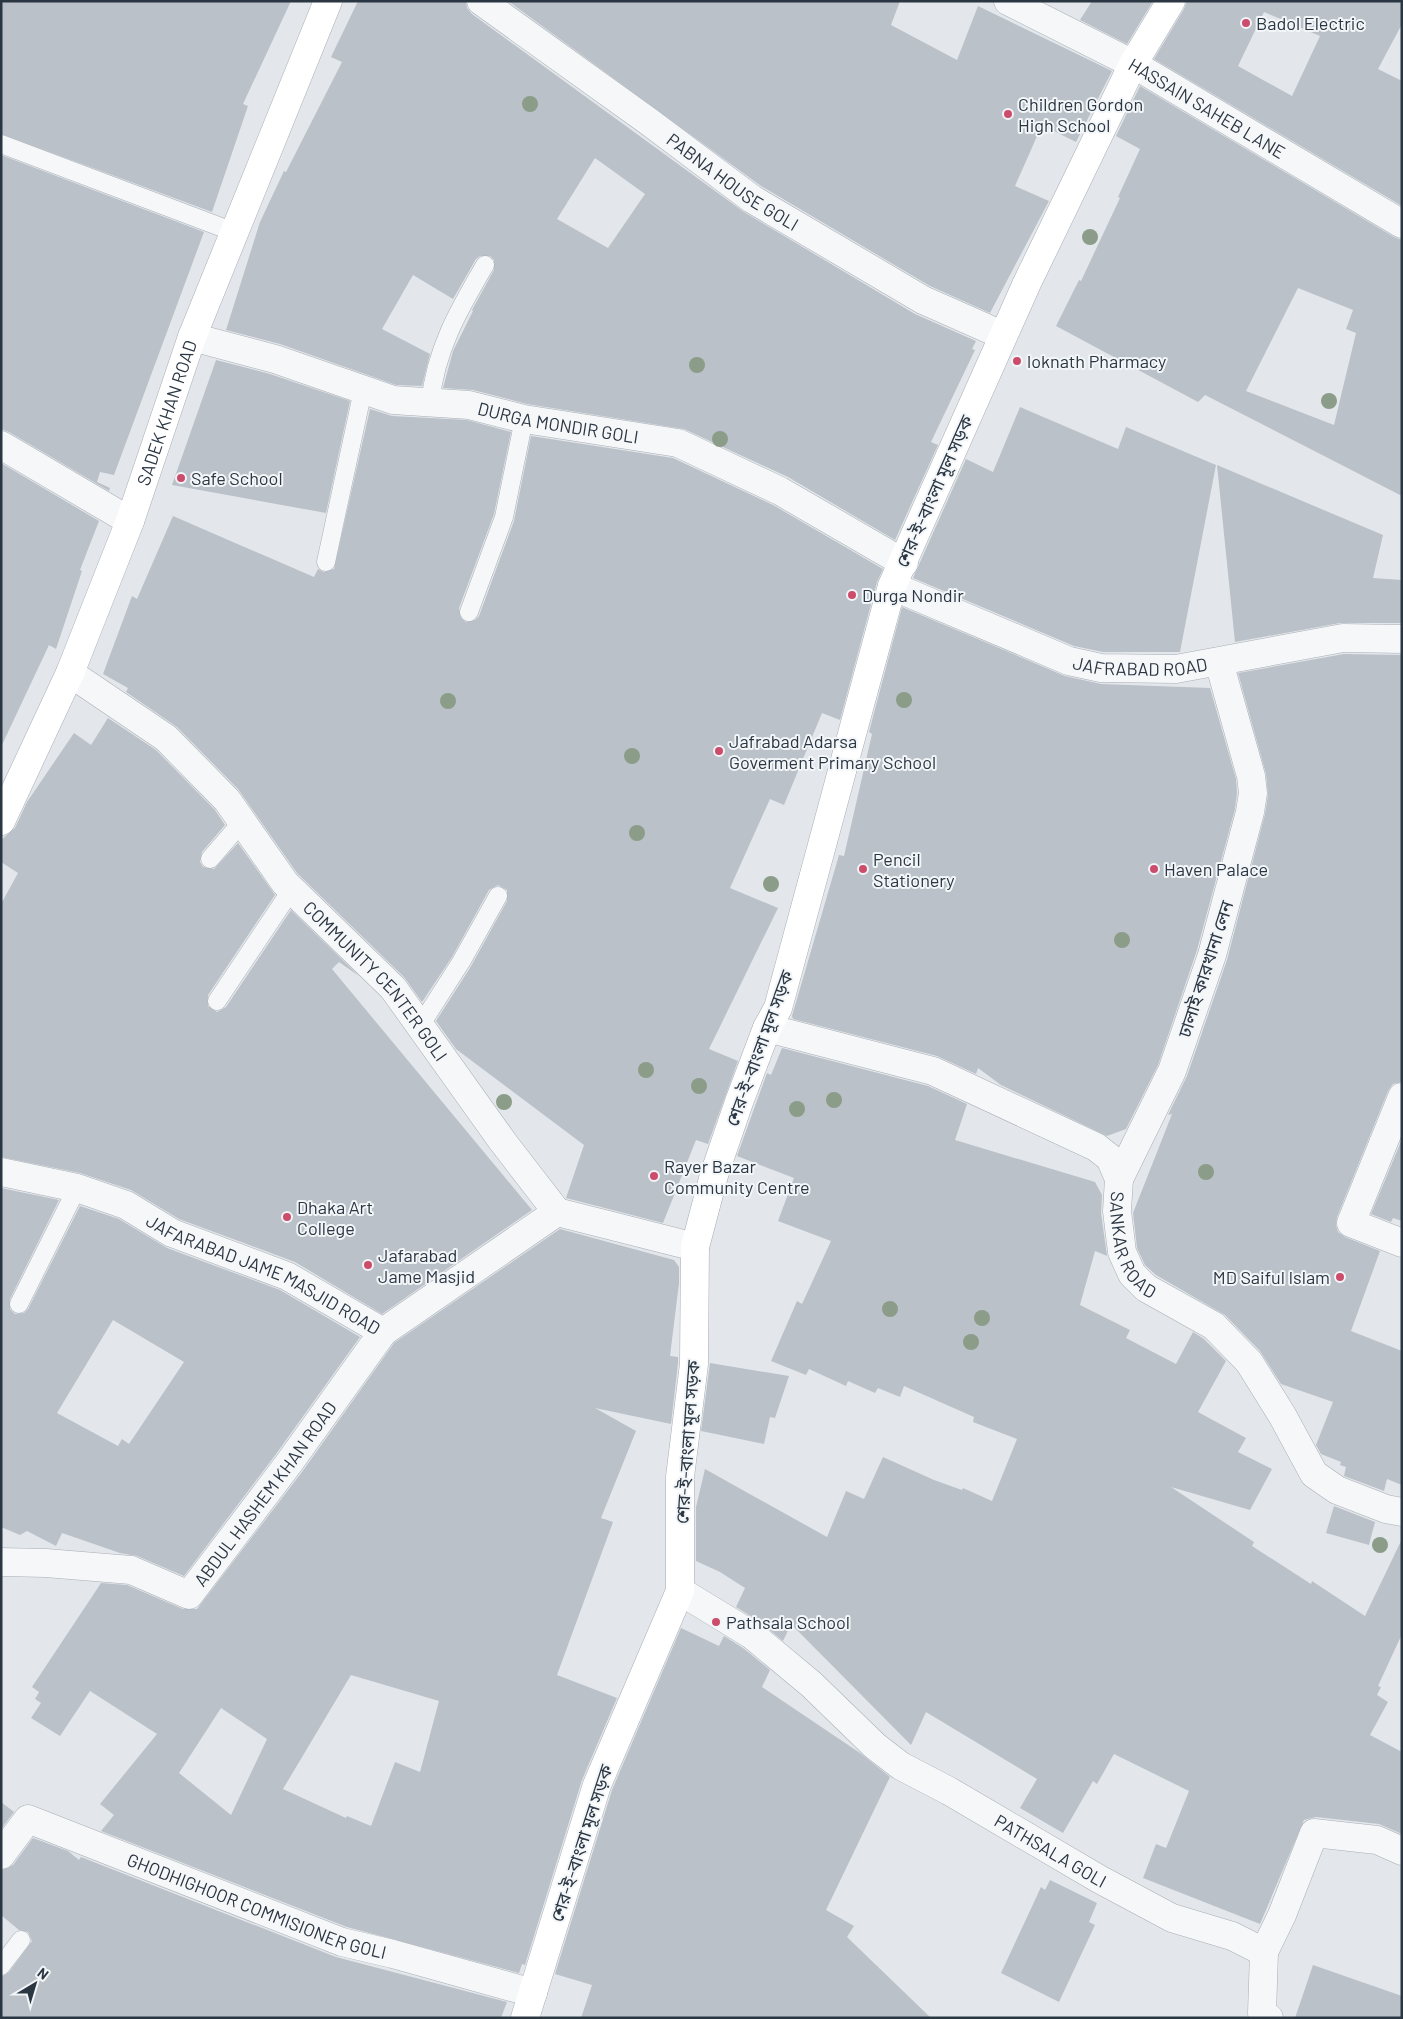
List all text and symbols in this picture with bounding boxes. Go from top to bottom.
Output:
place label: Badol Electric [1256,12,1365,34]
marker: Badol Electric [1240,17,1252,29]
street label: HASSAIN SAHEB LANE [1125,53,1289,163]
place label: Children Gordon High School [1018,93,1143,136]
marker: Children Gordon High School [1002,108,1014,120]
street label: PABNA HOUSE GOLI [662,128,803,235]
street label: SADEK KHAN ROAD [132,337,201,488]
place label: loknath Pharmacy [1027,350,1166,372]
marker: loknath Pharmacy [1011,355,1023,367]
street label: DURGA MONDIR GOLI [476,397,640,448]
street label: শের-ই-বাংলা মূল সড়ক [891,411,978,571]
place label: Safe School [191,467,283,489]
marker: Safe School [175,472,187,484]
place label: Durga Nondir [862,584,964,606]
marker: Durga Nondir [846,589,858,601]
street label: JAFRABAD ROAD [1071,651,1209,680]
place label: Jafrabad Adarsa Goverment Primary School [729,730,936,773]
marker: Jafrabad Adarsa Goverment Primary School [713,745,725,757]
place label: Pencil Stationery [873,848,955,891]
place label: Haven Palace [1164,858,1268,880]
marker: Pencil Stationery [857,863,869,875]
marker: Haven Palace [1148,863,1160,875]
street label: COMMUNITY CENTER GOLI [299,896,452,1065]
street label: ঢালাই কারখানা লেন [1172,897,1238,1041]
street label: শের-ই-বাংলা মূল সড়ক [721,967,798,1129]
place label: Rayer Bazar Community Centre [664,1155,810,1198]
marker: Rayer Bazar Community Centre [648,1170,660,1182]
street label: SANKAR ROAD [1106,1191,1160,1303]
place label: Dhaka Art College [297,1196,373,1239]
street label: JAFARABAD JAME MASJID ROAD [142,1209,384,1339]
marker: Dhaka Art College [281,1211,293,1223]
place label: Jafarabad Jame Masjid [378,1244,475,1287]
marker: Jafarabad Jame Masjid [362,1259,374,1271]
place label: MD Saiful Islam [1213,1266,1330,1288]
marker: MD Saiful Islam [1334,1271,1346,1283]
street label: শের-ই-বাংলা মূল সড়ক [670,1359,705,1525]
street label: ABDUL HASHEM KHAN ROAD [189,1397,341,1590]
place label: Pathsala School [726,1611,850,1633]
marker: Pathsala School [710,1616,722,1628]
street label: শের-ই-বাংলা মূল সড়ক [545,1761,618,1925]
street label: PATHSALA GOLI [991,1809,1110,1892]
street label: GHODHIGHOOR COMMISIONER GOLI [124,1848,389,1963]
north arrow [10,1959,60,2009]
text: N [34,1964,52,1983]

